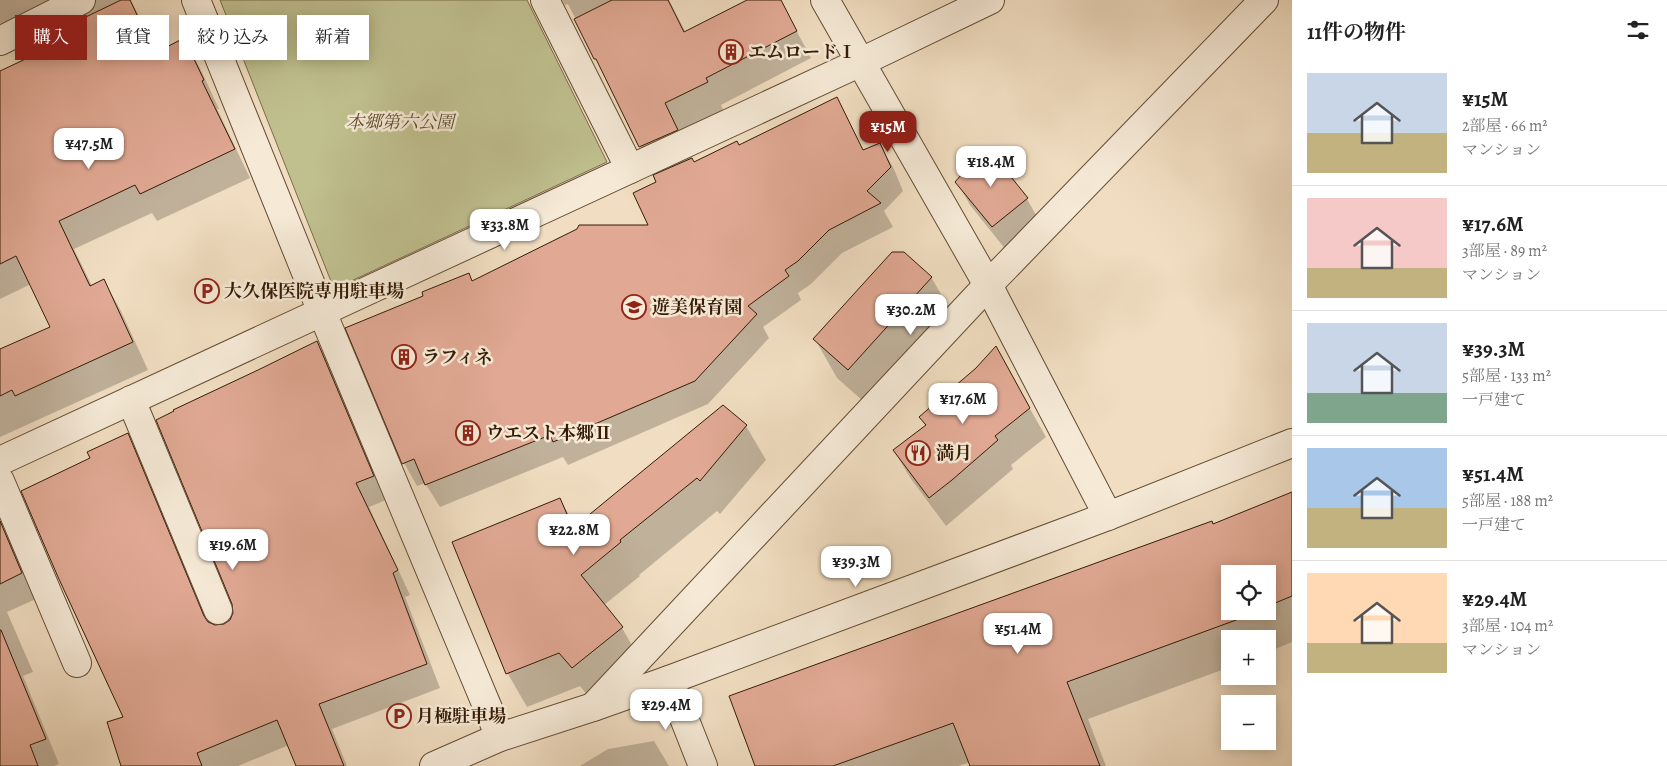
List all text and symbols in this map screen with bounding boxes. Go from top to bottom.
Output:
chip: 購入 [15,15,87,60]
chip: 賃貸 [97,15,169,60]
chip: 絞り込み [179,15,287,60]
chip: 新着 [297,15,369,60]
icon: filters [1624,16,1652,44]
text: 11件の物件 [1307,18,1406,46]
building icon: エムロードⅠ [718,39,744,65]
place label: エムロードⅠ [748,40,856,64]
text: ¥15M [1462,85,1508,113]
icon: home [1347,93,1407,153]
park label: 本郷第六公園 [346,110,457,134]
pin: ¥15M [858,110,918,153]
text: 2部屋 · 66 m² [1462,115,1548,137]
text: ¥15M [870,116,906,138]
pin: ¥47.5M [48,128,130,170]
text: ¥47.5M [65,133,113,155]
text: マンション [1462,139,1541,161]
pin: ¥18.4M [950,146,1032,188]
text: ¥18.4M [967,151,1015,173]
pin: ¥33.8M [464,208,546,251]
text: ¥17.6M [1462,210,1524,238]
text: ¥33.8M [481,214,529,236]
icon: home [1347,218,1407,278]
text: 3部屋 · 89 m² [1462,240,1547,262]
text: マンション [1462,264,1541,286]
parking icon: 大久保医院専用駐車場 [194,278,220,304]
place label: 大久保医院専用駐車場 [224,279,404,303]
school or university icon: 遊美保育園 [621,294,647,320]
pin: ¥30.2M [870,294,952,336]
place label: 遊美保育園 [652,295,742,319]
text: ¥30.2M [886,299,936,321]
text: ¥39.3M [1462,335,1525,363]
icon: home [1347,343,1407,403]
building icon: ラフィネ [391,344,417,370]
place label: ラフィネ [422,345,493,369]
text: 5部屋 · 133 m² [1462,365,1551,387]
pin: ¥17.6M [922,382,1004,425]
text: ¥17.6M [939,388,987,410]
text: 一戸建て [1462,389,1526,411]
building icon: ウエスト本郷Ⅱ [455,420,481,446]
place label: ウエスト本郷Ⅱ [486,421,612,445]
restaurant icon: 満月 [905,440,931,466]
place label: 満月 [936,441,972,465]
text: ¥51.4M [1462,460,1524,488]
icon: home [1347,468,1407,528]
text: 5部屋 · 188 m² [1462,490,1553,512]
pin: ¥22.8M [533,514,615,556]
text: 一戸建て [1462,514,1526,536]
text: ¥22.8M [549,519,599,541]
pin: ¥19.6M [192,528,274,571]
text: ¥19.6M [209,534,257,556]
pin: ¥39.3M [815,546,897,588]
text: ¥39.3M [832,551,880,573]
map controls [1221,565,1276,750]
button: locate [1221,565,1276,620]
text: ¥29.4M [1462,585,1527,613]
icon: home [1347,593,1407,653]
pin: ¥51.4M [977,612,1059,655]
text: 3部屋 · 104 m² [1462,615,1553,637]
text: ¥51.4M [994,618,1042,640]
button: + [1221,630,1276,685]
text: マンション [1462,639,1541,661]
pin: ¥29.4M [625,688,707,731]
text: ¥29.4M [641,694,691,716]
button: − [1221,695,1276,750]
parking icon: 月極駐車場 [386,703,412,729]
place label: 月極駐車場 [416,704,506,728]

